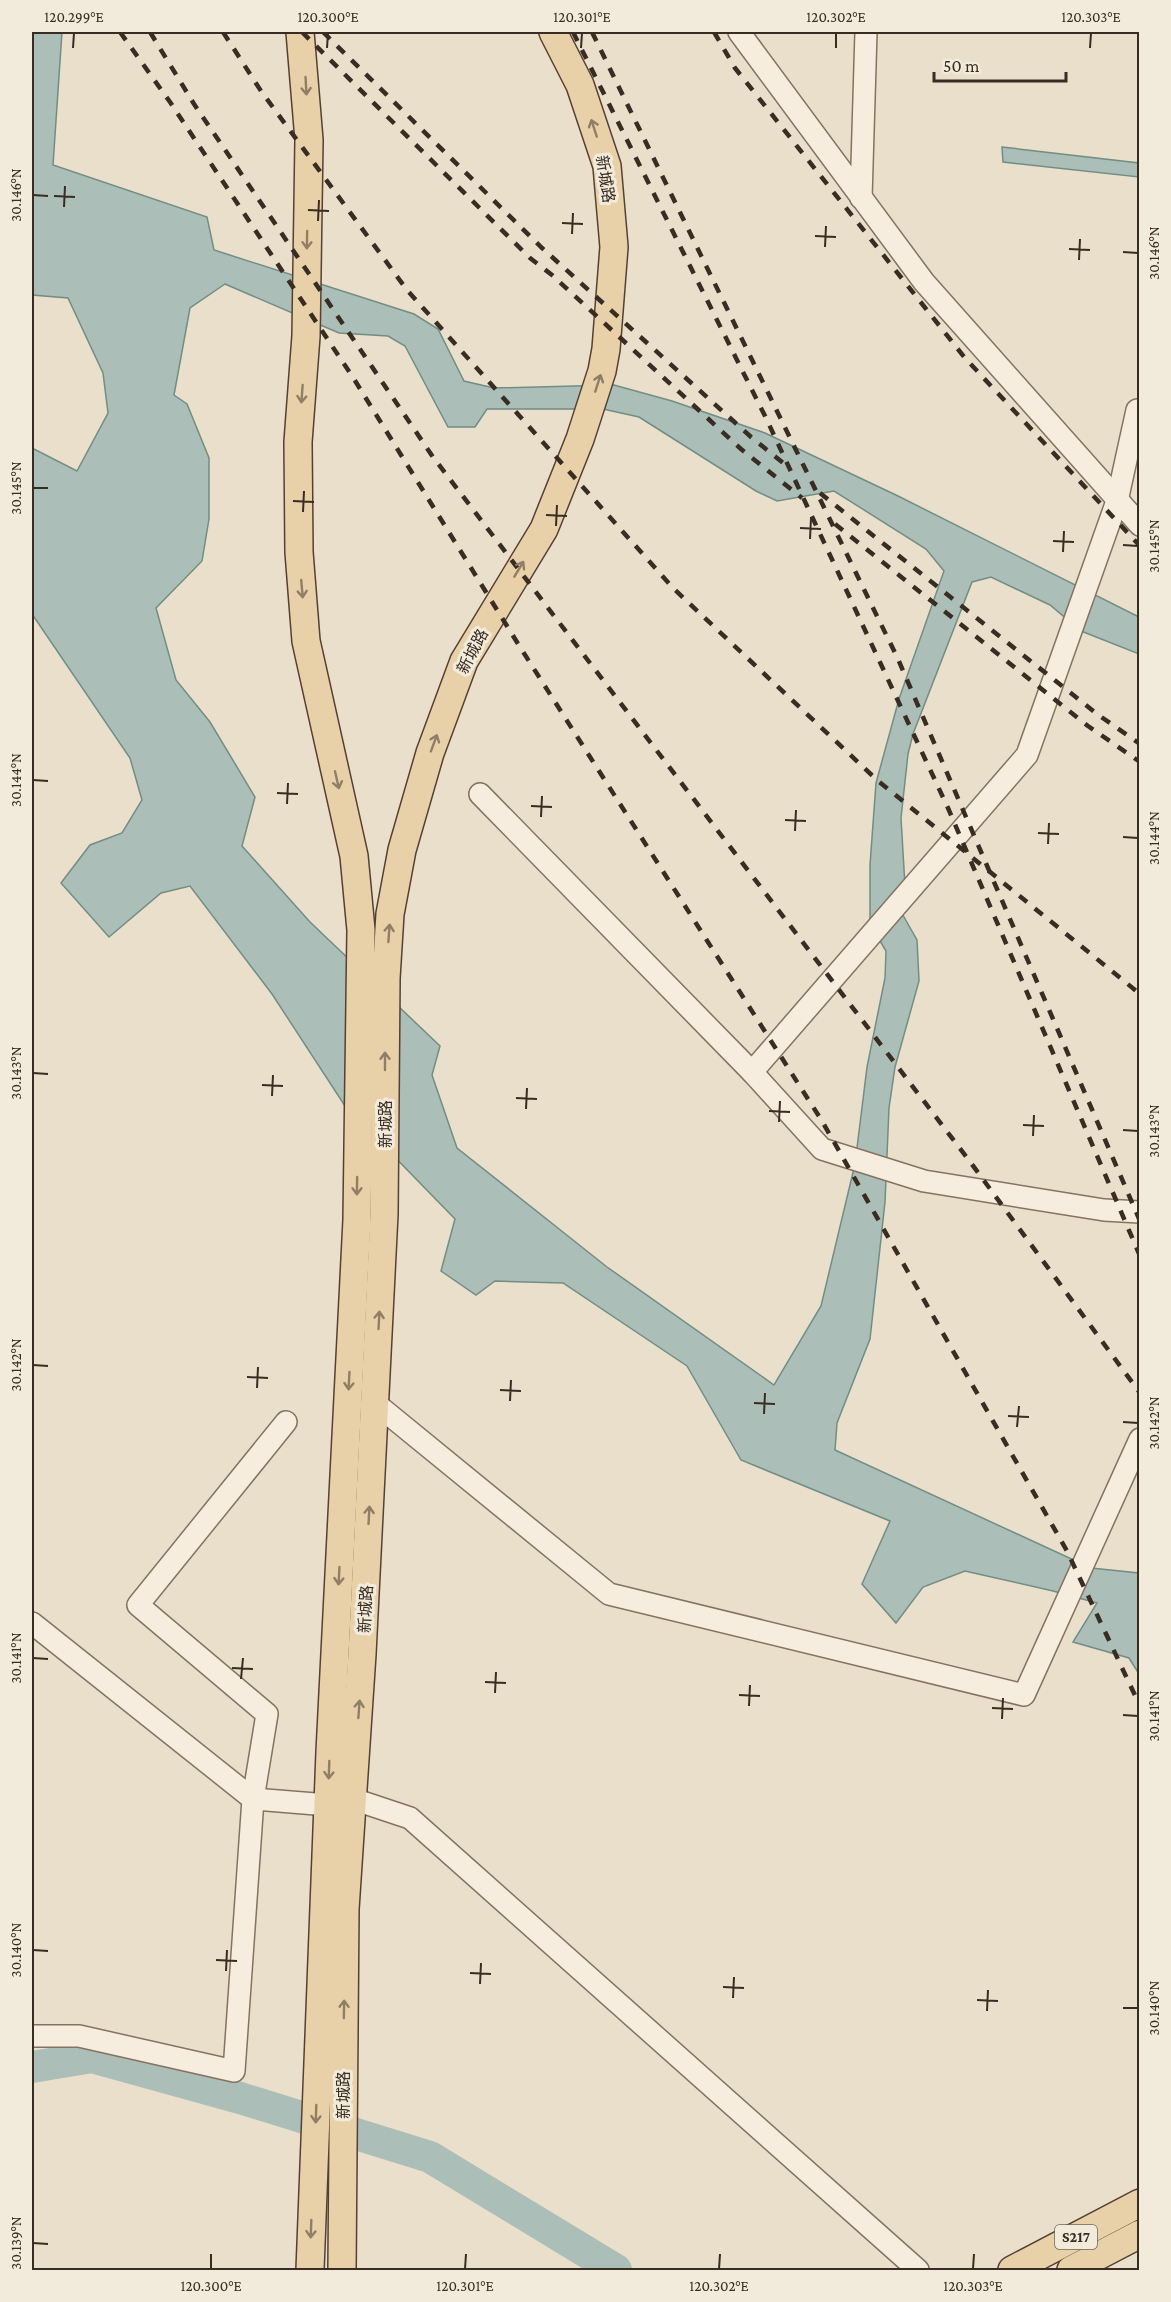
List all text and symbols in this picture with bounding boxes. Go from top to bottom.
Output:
text: 120.299°E [44,9,104,25]
text: 120.300°E [297,9,359,25]
text: 120.301°E [553,9,611,25]
text: 120.302°E [806,9,866,25]
text: 120.303°E [1061,9,1121,25]
scale bar [934,45,1066,83]
text: 50 m [943,56,980,76]
one-way arrow [300,75,311,95]
one-way arrow [588,119,599,138]
street label: 新城路 [593,154,618,204]
text: 30.146°N [8,168,24,222]
text: 30.146°N [1146,226,1162,280]
one-way arrow [301,230,313,250]
one-way arrow [593,374,604,393]
one-way arrow [296,384,307,404]
text: 30.145°N [8,461,24,515]
text: 30.145°N [1146,519,1162,573]
one-way arrow [514,561,526,578]
one-way arrow [297,578,308,598]
street label: 新城路 [454,626,491,676]
one-way arrow [429,735,440,753]
text: 30.144°N [8,753,24,807]
one-way arrow [332,770,343,790]
text: 30.144°N [1146,811,1162,865]
one-way arrow [384,923,395,943]
text: 30.143°N [8,1046,24,1100]
one-way arrow [379,1051,391,1071]
street label: 新城路 [377,1100,394,1148]
text: 30.143°N [1146,1104,1162,1158]
one-way arrow [351,1176,363,1196]
one-way arrow [374,1310,385,1330]
text: 30.142°N [8,1338,24,1392]
one-way arrow [343,1370,354,1390]
text: 30.142°N [1146,1396,1162,1450]
one-way arrow [364,1505,375,1525]
one-way arrow [333,1565,344,1585]
street label: 新城路 [356,1585,375,1633]
text: 30.141°N [8,1632,24,1684]
text: 30.141°N [1146,1690,1162,1742]
one-way arrow [353,1700,364,1720]
one-way arrow [324,1760,335,1780]
text: 30.140°N [8,1922,24,1977]
text: 30.140°N [1146,1980,1162,2035]
one-way arrow [338,1999,350,2019]
street label: 新城路 [335,2071,352,2119]
one-way arrow [310,2104,321,2124]
text: 30.139°N [8,2216,24,2270]
one-way arrow [306,2218,317,2238]
road number: S217 [1055,2225,1097,2249]
text: 120.300°E [180,2278,242,2294]
text: 120.301°E [436,2278,494,2294]
text: 120.302°E [689,2278,749,2294]
text: 120.303°E [943,2278,1003,2294]

